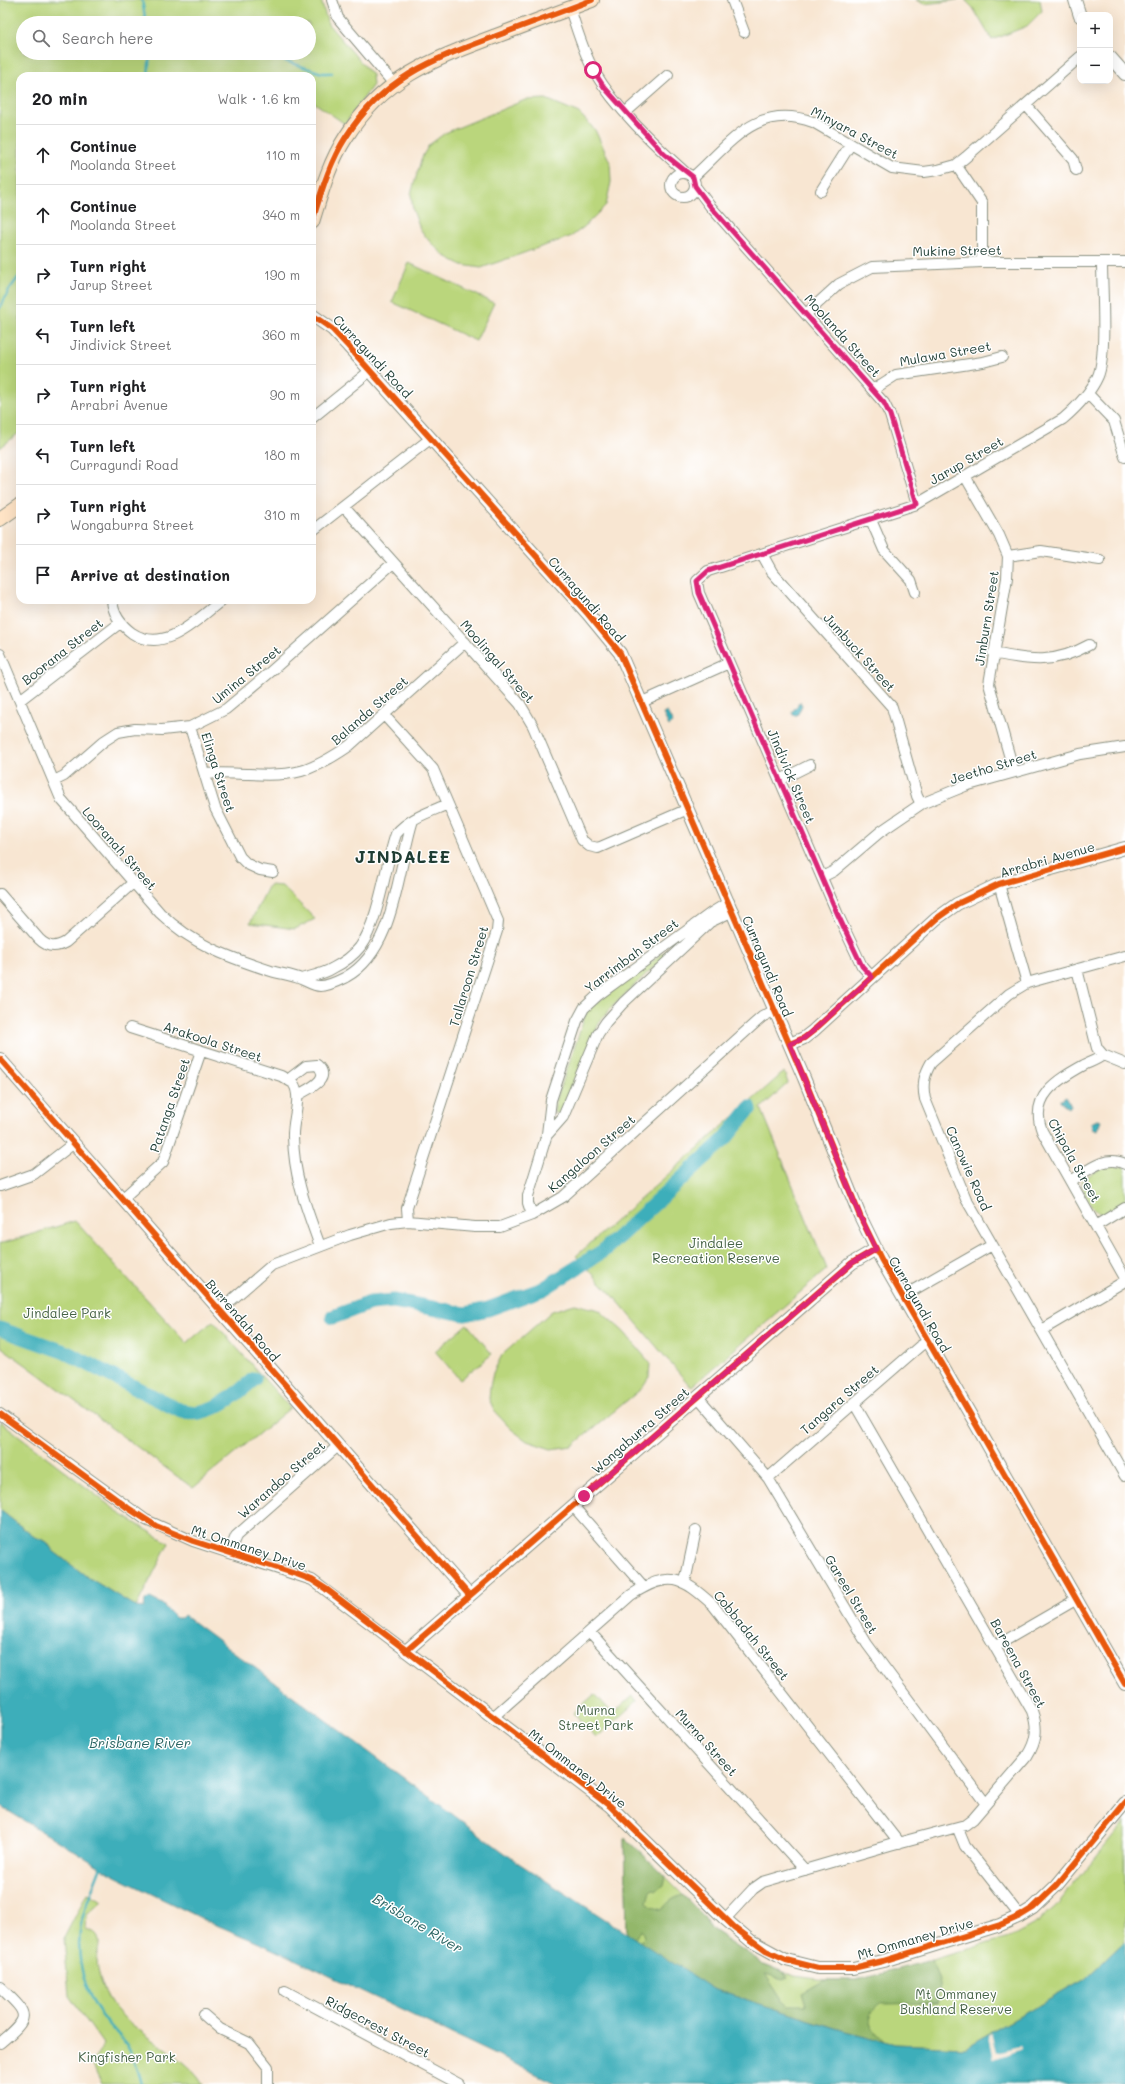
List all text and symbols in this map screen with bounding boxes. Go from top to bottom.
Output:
map controls [1077,12,1113,84]
button: + [1077,12,1113,48]
search box [16,16,316,60]
icon: search [30,27,52,49]
text: Search here [62,28,153,48]
button: − [1077,48,1113,84]
route start [584,61,602,79]
text: 20 min [32,87,88,109]
text: Walk · 1.6 km [217,90,300,107]
street label: Minyara Street [808,102,902,162]
text: Continue [70,136,137,156]
icon: ahead [32,144,54,166]
text: 110 m [266,146,300,163]
text: Moolanda Street [70,156,176,173]
text: Continue [70,196,137,216]
icon: ahead [32,204,54,226]
text: 340 m [262,206,300,223]
text: Moolanda Street [70,216,176,233]
street label: Mukine Street [912,241,1002,259]
text: Turn right [70,256,147,276]
icon: right [32,264,54,286]
text: 190 m [264,266,300,283]
text: Jarup Street [70,276,152,293]
street label: Moolanda Street [801,290,885,380]
street label: Curragundi Road [330,311,416,401]
text: Turn left [70,316,135,336]
icon: left [32,324,54,346]
text: 360 m [262,326,300,343]
text: Jindivick Street [70,336,171,353]
street label: Mulawa Street [898,337,992,369]
text: Turn right [70,376,147,396]
icon: right [32,384,54,406]
text: 90 m [270,386,300,403]
text: Arrabri Avenue [70,396,168,413]
street label: Jarup Street [926,432,1006,488]
text: Turn left [70,436,135,456]
icon: left [32,444,54,466]
text: 180 m [264,446,300,463]
text: Curragundi Road [70,456,178,473]
text: Turn right [70,496,147,516]
icon: right [32,504,54,526]
text: 310 m [264,506,300,523]
text: Wongaburra Street [70,516,194,533]
street label: Curragundi Road [545,553,629,645]
icon: arrive [32,564,54,586]
text: Arrive at destination [70,565,230,585]
street label: Jimburn Street [970,569,1002,667]
street label: Jumbuck Street [820,609,900,695]
street label: Boorana Street [18,614,106,688]
street label: Moolingal Street [457,616,539,706]
street label: Umina Street [208,641,284,707]
street label: Balanda Street [327,672,411,748]
street label: Jindivick Street [764,726,820,826]
street label: Elinga Street [198,730,240,814]
street label: Jeetho Street [948,745,1039,787]
street label: Looranah Street [79,803,161,893]
street label: Arrabri Avenue [998,837,1096,881]
district label: JINDALEE [355,845,451,867]
street label: Curragundi Road [739,913,797,1019]
street label: Yarrimbah Street [581,914,682,996]
street label: Tallaroon Street [445,923,492,1029]
street label: Arakoola Street [161,1017,265,1065]
street label: Patanga Street [145,1056,193,1154]
street label: Kangaloon Street [544,1110,638,1196]
street label: Chipala Street [1045,1115,1105,1205]
street label: Canowie Road [943,1123,995,1213]
park label: Jindalee Recreation Reserve [652,1234,780,1266]
street label: Curragundi Road [886,1253,954,1355]
street label: Burrendah Road [203,1275,283,1365]
park label: Jindalee Park [23,1304,111,1321]
street label: Tangara Street [796,1360,882,1438]
street label: Wongaburra Street [588,1383,693,1477]
street label: Warandoo Street [234,1436,328,1522]
route end [575,1487,593,1505]
street label: Mt Ommaney Drive [189,1520,309,1574]
street label: Gareel Street [822,1551,882,1637]
street label: Cobbadah Street [711,1587,794,1684]
street label: Bareena Street [987,1615,1051,1711]
park label: Murna Street Park [558,1701,634,1733]
street label: Murna Street [672,1705,742,1779]
street label: Mt Ommaney Drive [526,1724,630,1812]
water label: Brisbane River [89,1733,191,1752]
water label: Brisbane River [370,1889,466,1957]
street label: Mt Ommaney Drive [855,1913,975,1963]
park label: Mt Ommaney Bushland Reserve [900,1985,1012,2017]
street label: Ridgecrest Street [323,1991,433,2061]
park label: Kingfisher Park [78,2048,176,2065]

